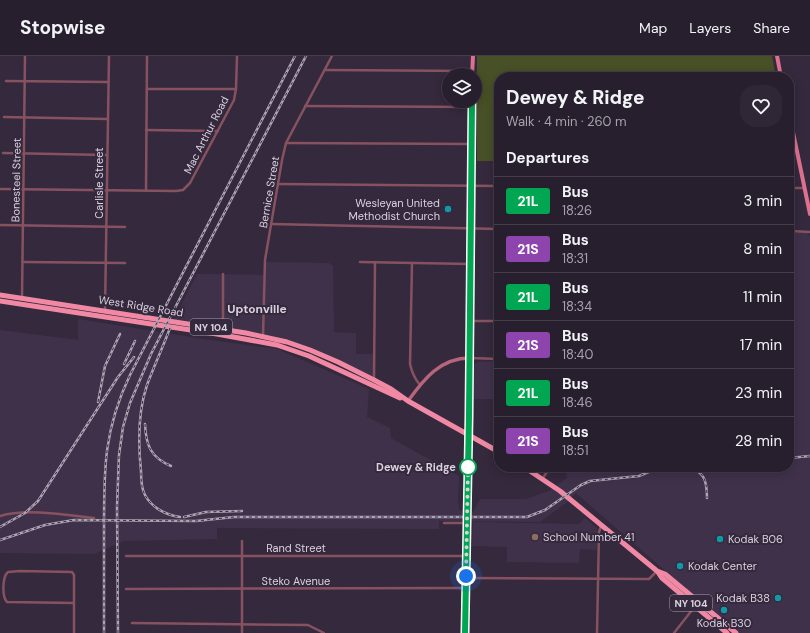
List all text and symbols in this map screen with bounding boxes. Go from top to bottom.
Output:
text: Stopwise [20,15,106,40]
text: Map [639,19,667,37]
text: Layers [689,19,731,37]
text: Share [753,19,790,37]
map controls [442,68,482,108]
button: layers [442,68,482,108]
text: Dewey & Ridge [506,85,645,110]
button: heart [740,85,782,127]
street label: Mac Arthur Road [180,94,232,176]
text: Walk · 4 min · 260 m [506,113,627,130]
street label: Bonesteel Street [8,138,24,222]
street label: Carlisle Street [92,147,106,219]
text: Departures [506,148,589,168]
street label: Bernice Street [256,155,282,229]
text: Bus [562,182,589,202]
text: 3 min [744,191,782,211]
text: 21L [518,192,539,210]
place label: Wesleyan United Methodist Church [348,196,440,223]
text: 18:26 [562,202,592,219]
marker: Wesleyan United Methodist Church [443,204,453,214]
text: Bus [562,230,589,250]
text: 8 min [743,239,782,259]
text: 21S [517,240,539,258]
text: 18:31 [562,250,588,267]
text: Bus [562,278,589,298]
text: 11 min [743,287,782,307]
text: 21L [518,288,539,306]
street label: West Ridge Road [98,292,184,320]
text: 18:34 [562,298,592,315]
district label: Uptonville [227,301,287,317]
road number: NY 104 [190,319,232,335]
text: Bus [562,326,589,346]
text: 17 min [740,335,782,355]
text: 21S [517,336,539,354]
text: 18:40 [562,346,593,363]
text: Bus [562,374,589,394]
text: 23 min [735,383,782,403]
text: 21L [518,384,539,402]
text: 18:46 [562,394,593,411]
text: Bus [562,422,589,442]
text: 28 min [735,431,782,451]
text: 21S [517,432,539,450]
text: 18:51 [562,442,589,459]
marker: Dewey & Ridge [459,458,477,476]
place label: Dewey & Ridge [376,460,456,474]
place label: School Number 41 [543,530,634,544]
marker: School Number 41 [530,532,540,542]
place label: Kodak B06 [728,532,783,546]
marker: Kodak B06 [715,534,725,544]
street label: Rand Street [266,541,326,555]
place label: Kodak Center [688,559,757,573]
marker: Kodak Center [675,561,685,571]
your location [456,566,476,586]
street label: Steko Avenue [262,574,330,588]
place label: Kodak B38 [716,591,770,605]
marker: Kodak B38 [773,593,783,603]
road number: NY 104 [670,595,712,611]
marker: Kodak B30 [719,605,729,615]
place label: Kodak B30 [697,616,751,630]

